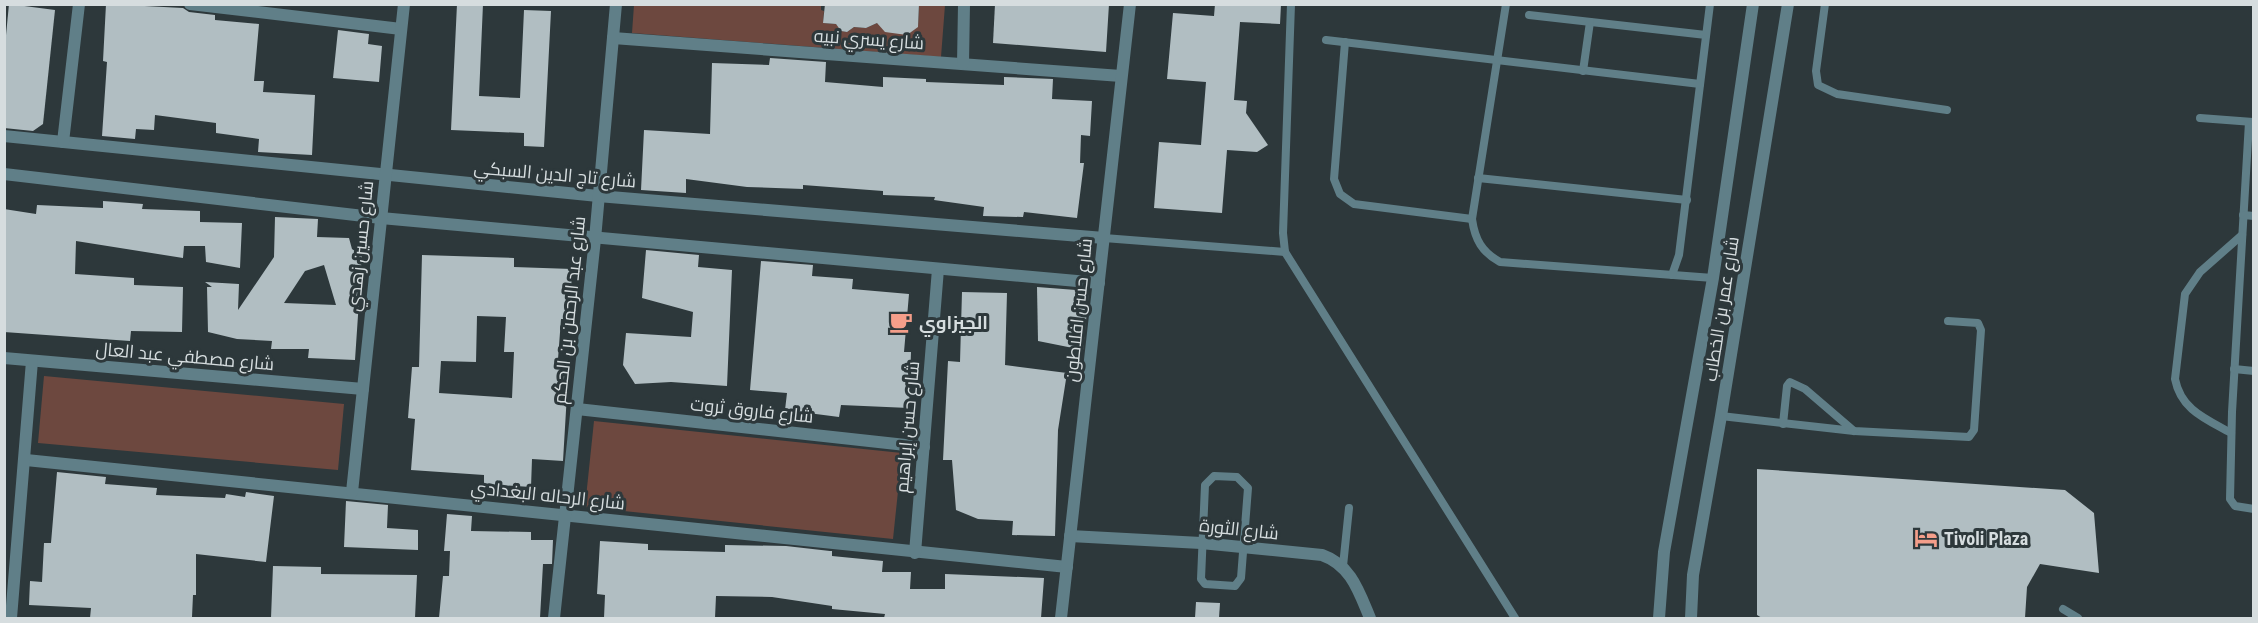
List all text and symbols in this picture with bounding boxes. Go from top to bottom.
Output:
street label: شارع يسري نبيه [813,25,925,57]
street label: شارع تاج الدين السبكي [473,156,637,196]
street label: شارع حسين زهدي [343,180,381,313]
street label: شارع عبد الرحمن بن الحكم [549,215,591,405]
street label: شارع عمر بن الخطاب [1699,235,1745,383]
street label: شارع حسن افلاطون [1060,237,1098,383]
cafe icon: الجيزاوي [888,309,914,335]
place label: الجيزاوي [919,312,988,337]
street label: شارع مصطفي عبد العال [94,338,275,378]
street label: شارع حسن إبراهيم [891,360,925,494]
street label: شارع فاروق ثروت [689,393,815,429]
street label: شارع الرحاله البغدادي [470,476,626,518]
street label: شارع الثورة [1198,514,1280,546]
hotel icon: Tivoli Plaza [1913,525,1939,551]
place label: Tivoli Plaza [1944,528,2028,549]

